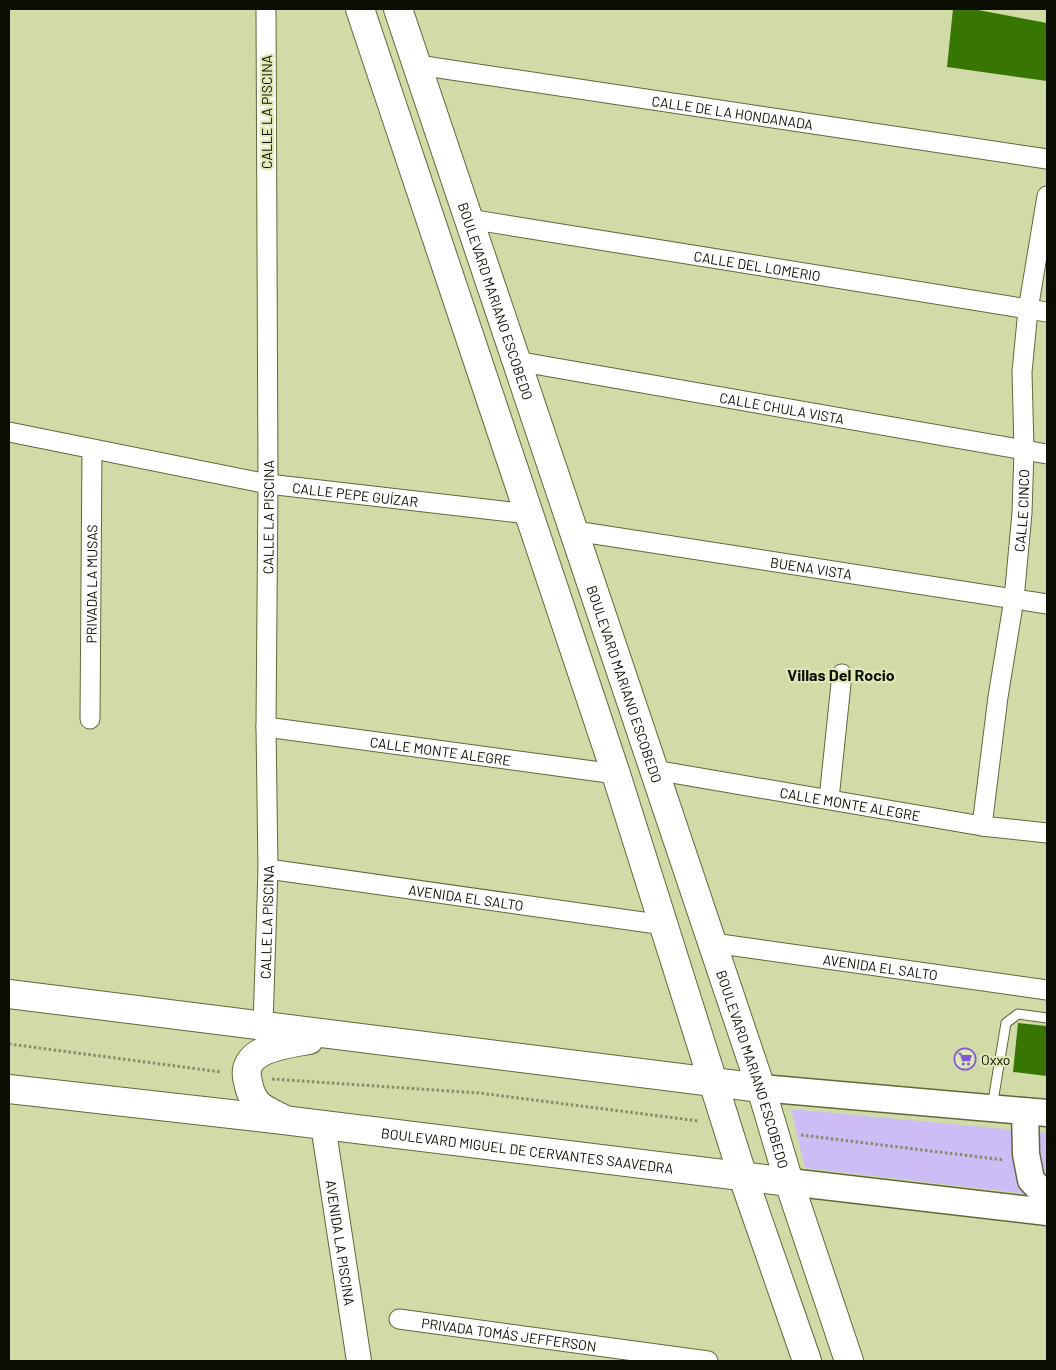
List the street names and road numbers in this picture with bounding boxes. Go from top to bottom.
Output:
street label: CALLE LA PISCINA [258,54,275,169]
street label: CALLE DE LA HONDANADA [651,92,815,133]
street label: BOULEVARD MARIANO ESCOBEDO [455,200,537,402]
street label: CALLE DEL LOMERIO [693,247,822,284]
street label: CALLE CHULA VISTA [718,388,846,427]
street label: CALLE LA PISCINA [259,459,277,574]
street label: CALLE CINCO [1010,469,1032,553]
street label: CALLE PEPE GUÍZAR [291,478,419,510]
street label: PRIVADA LA MUSAS [82,524,100,644]
street label: BUENA VISTA [769,553,854,582]
street label: BOULEVARD MARIANO ESCOBEDO [584,583,666,785]
street label: CALLE MONTE ALEGRE [369,733,512,768]
street label: CALLE MONTE ALEGRE [779,783,922,824]
street label: CALLE LA PISCINA [256,864,277,979]
street label: AVENIDA EL SALTO [408,880,525,914]
street label: AVENIDA EL SALTO [822,950,939,983]
street label: BOULEVARD MARIANO ESCOBEDO [713,968,793,1170]
street label: BOULEVARD MIGUEL DE CERVANTES SAAVEDRA [380,1124,675,1176]
street label: AVENIDA LA PISCINA [323,1178,359,1307]
street label: PRIVADA TOMÁS JEFFERSON [420,1314,598,1354]

